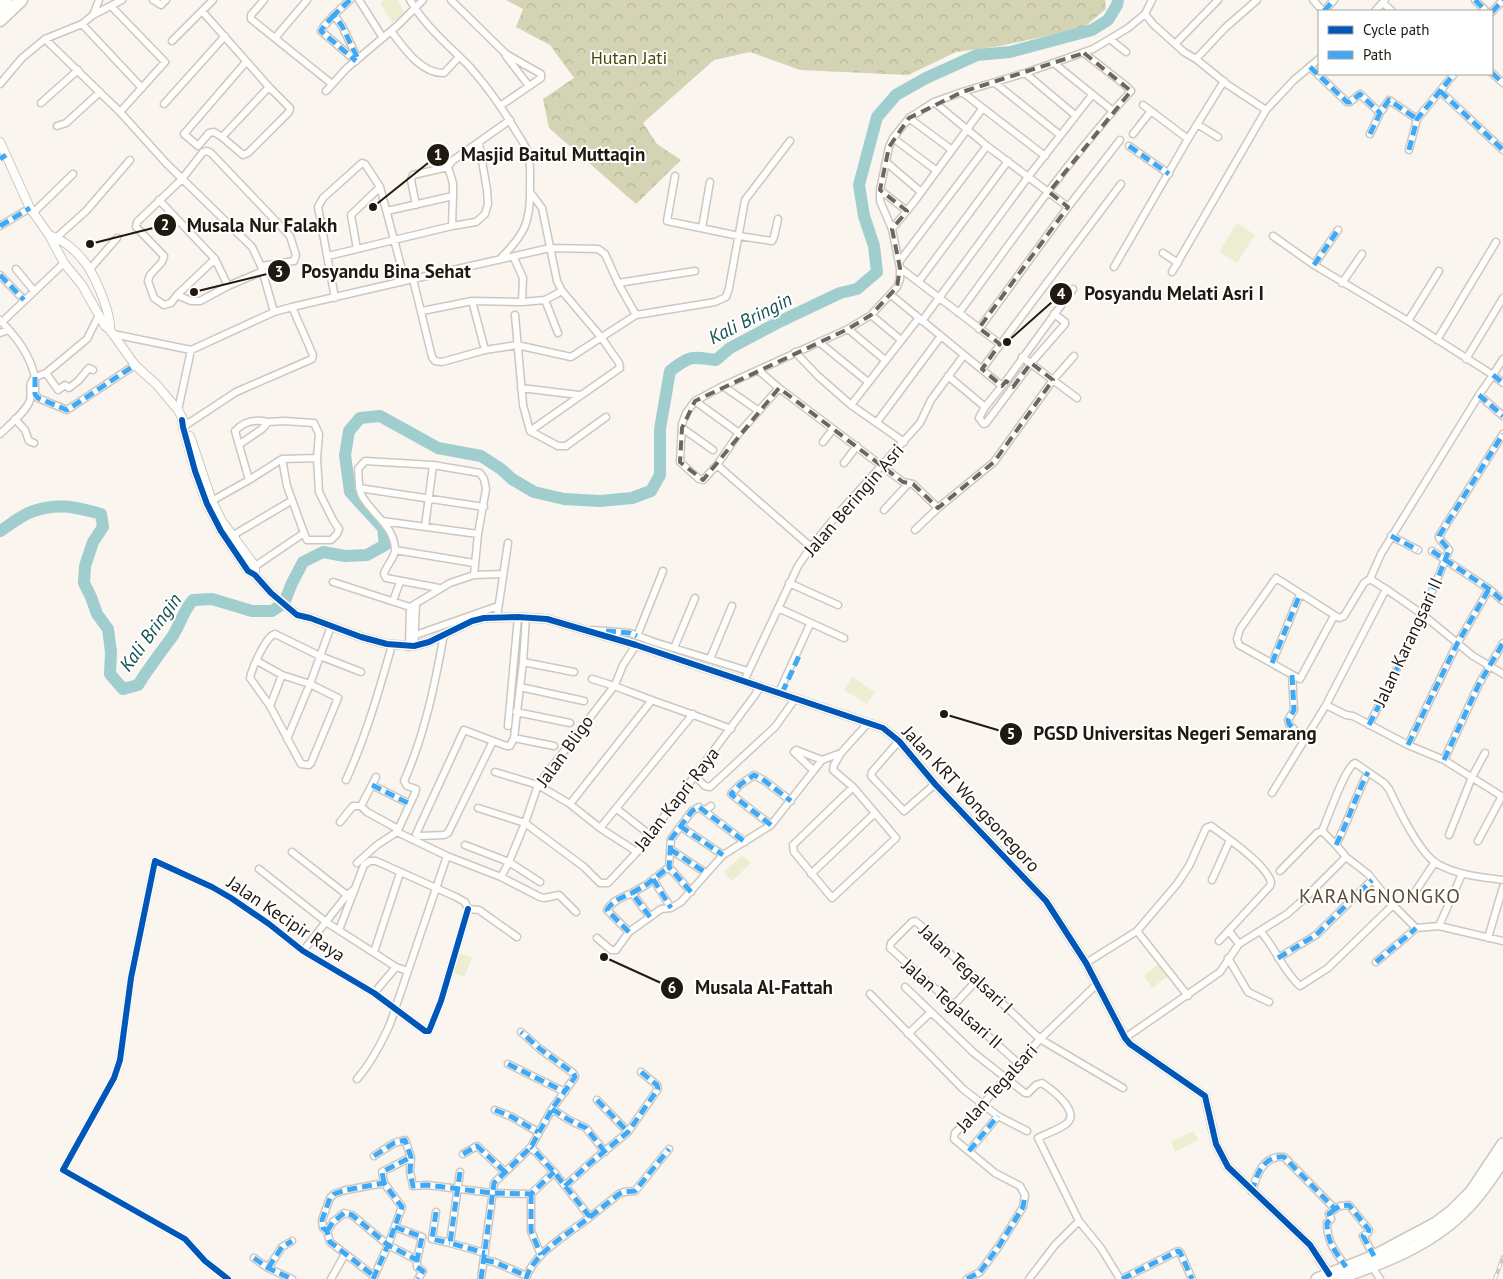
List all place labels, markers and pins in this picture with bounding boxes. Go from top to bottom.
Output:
callout: Masjid Baitul Muttaqin [426,138,655,172]
callout: Musala Nur Falakh [152,208,348,242]
callout: Posyandu Bina Sehat [266,254,481,288]
callout: Posyandu Melati Asri I [1049,277,1274,311]
callout: PGSD Universitas Negeri Semarang [999,717,1327,751]
callout: Musala Al-Fattah [660,971,843,1005]

